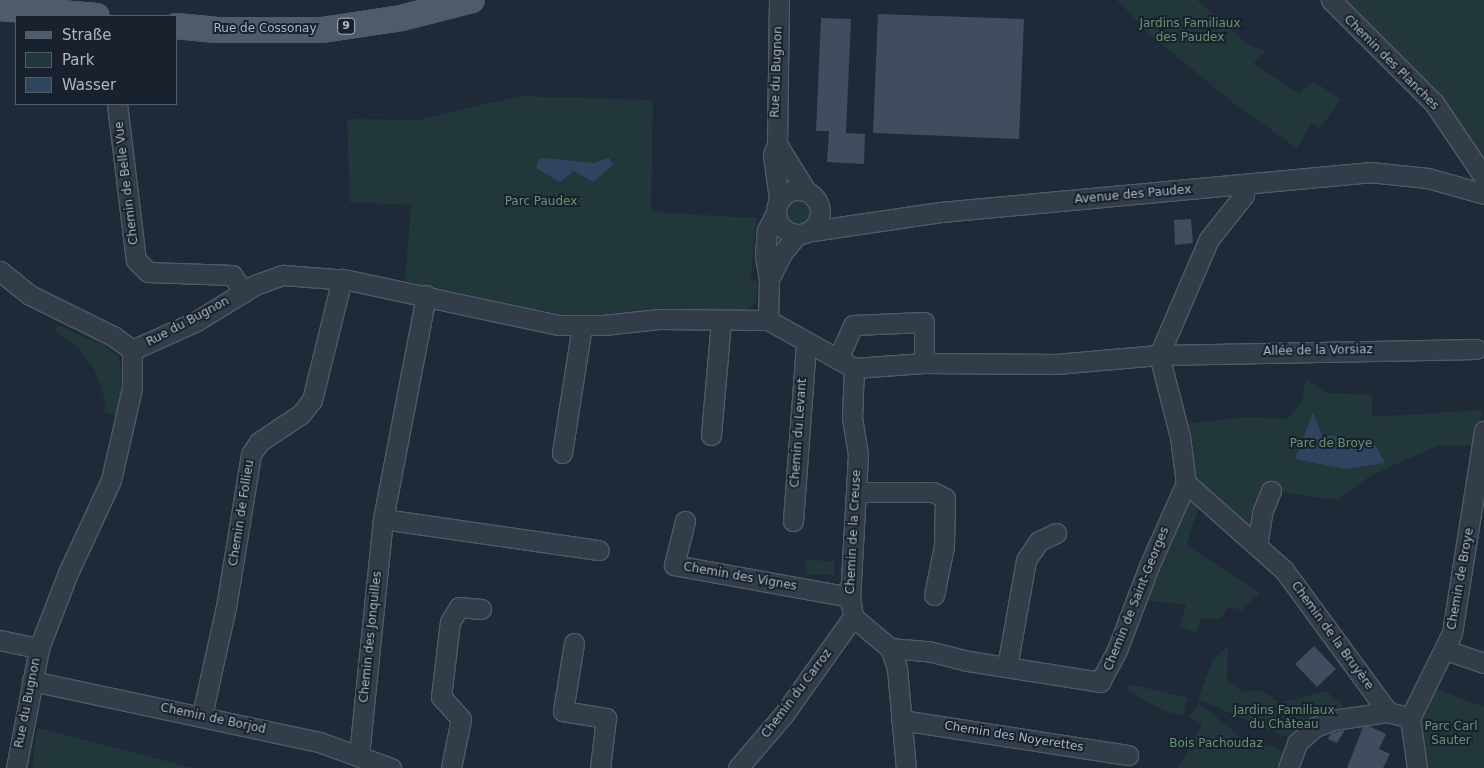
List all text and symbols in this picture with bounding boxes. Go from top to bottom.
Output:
street label: Chemin des Planches [1341,13,1441,113]
legend [15,15,178,105]
park label: Jardins Familiaux des Paudex [1139,17,1241,45]
road number: 9 [336,18,356,34]
street label: Rue de Cossonay [213,22,317,36]
text: Straße [62,26,111,44]
street label: Rue du Bugnon [768,26,786,118]
text: Park [62,51,94,69]
text: Wasser [62,76,116,94]
street label: Chemin de Belle Vue [112,120,142,246]
street label: Avenue des Paudex [1074,183,1192,207]
park label: Parc Paudex [505,195,577,209]
street label: Rue du Bugnon [144,294,232,350]
street label: Allée de la Vorsiaz [1263,343,1373,359]
street label: Chemin du Levant [788,378,810,488]
park label: Parc de Broye [1290,437,1372,451]
street label: Chemin de Follieu [226,459,258,567]
street label: Chemin de la Creuse [844,469,864,595]
street label: Chemin de Saint-Georges [1101,525,1173,673]
street label: Chemin de Broye [1445,527,1477,631]
street label: Chemin des Vignes [682,560,798,594]
street label: Chemin des Jonquilles [357,570,385,704]
street label: Chemin de la Bruyère [1288,579,1376,693]
street label: Chemin du Carroz [759,647,835,741]
street label: Rue du Bugnon [12,657,44,749]
street label: Chemin de Borjod [159,701,267,737]
park label: Jardins Familiaux du Château [1233,704,1335,732]
street label: Chemin des Noyerettes [943,719,1085,755]
park label: Parc Carl Sauter [1424,720,1478,748]
park label: Bois Pachoudaz [1169,737,1263,751]

